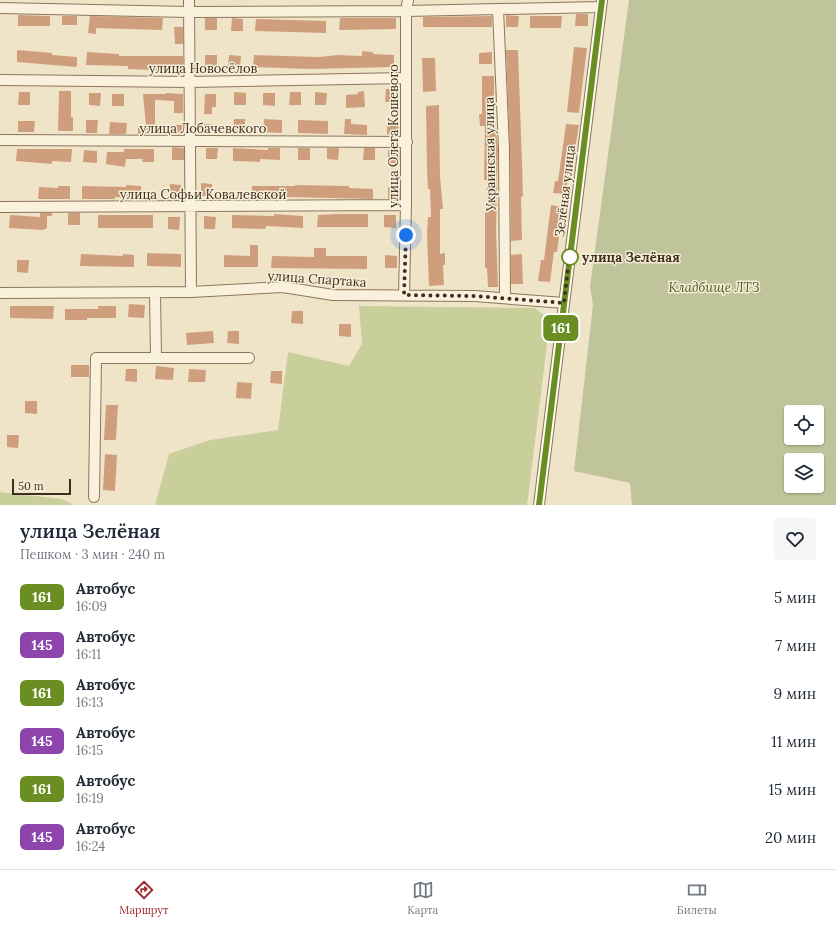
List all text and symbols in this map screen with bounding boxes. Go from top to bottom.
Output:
street label: улица Новосёлов [149,60,258,77]
street label: улица Олега Кошевого [385,64,402,208]
street label: Украинская улица [481,97,500,212]
street label: улица Лобачевского [140,120,267,137]
street label: Зелёная улица [551,144,579,238]
street label: улица Софьи Ковалевской [120,186,286,203]
your location [396,225,416,245]
marker: улица Зелёная [561,248,579,266]
place label: улица Зелёная [582,249,680,266]
street label: улица Спартака [267,267,367,291]
park label: Кладбище ЛТЗ [669,279,760,296]
line badge: 161 [538,315,584,341]
text: 161 [551,319,571,337]
map controls [784,405,824,493]
button: locate [784,405,824,445]
button: layers [784,453,824,493]
scale bar [12,477,71,496]
text: 50 m [18,479,44,493]
button: heart [774,518,816,560]
text: улица Зелёная [20,519,160,543]
text: Пешком · 3 мин · 240 m [20,546,165,563]
text: Автобус [76,579,135,598]
text: 161 [32,588,52,606]
text: 5 мин [774,588,816,607]
text: 16:09 [76,598,107,615]
text: Автобус [76,627,135,646]
text: 145 [32,636,52,654]
text: 7 мин [775,636,816,655]
text: 16:11 [76,646,101,663]
text: Автобус [76,675,135,694]
text: 161 [32,684,52,702]
text: 9 мин [774,684,816,703]
text: 16:13 [76,694,103,711]
text: Автобус [76,723,135,742]
text: 145 [32,732,52,750]
text: 11 мин [771,732,816,751]
text: 16:15 [76,742,103,759]
text: Автобус [76,771,135,790]
text: 161 [32,780,52,798]
text: 15 мин [769,780,816,799]
text: 16:19 [76,790,104,807]
text: Автобус [76,819,135,838]
text: 145 [32,828,52,846]
text: 20 мин [765,828,816,847]
text: 16:24 [76,838,105,855]
tab: Маршрут [119,879,169,917]
tab: Карта [407,879,438,917]
tab: Билеты [677,879,717,917]

